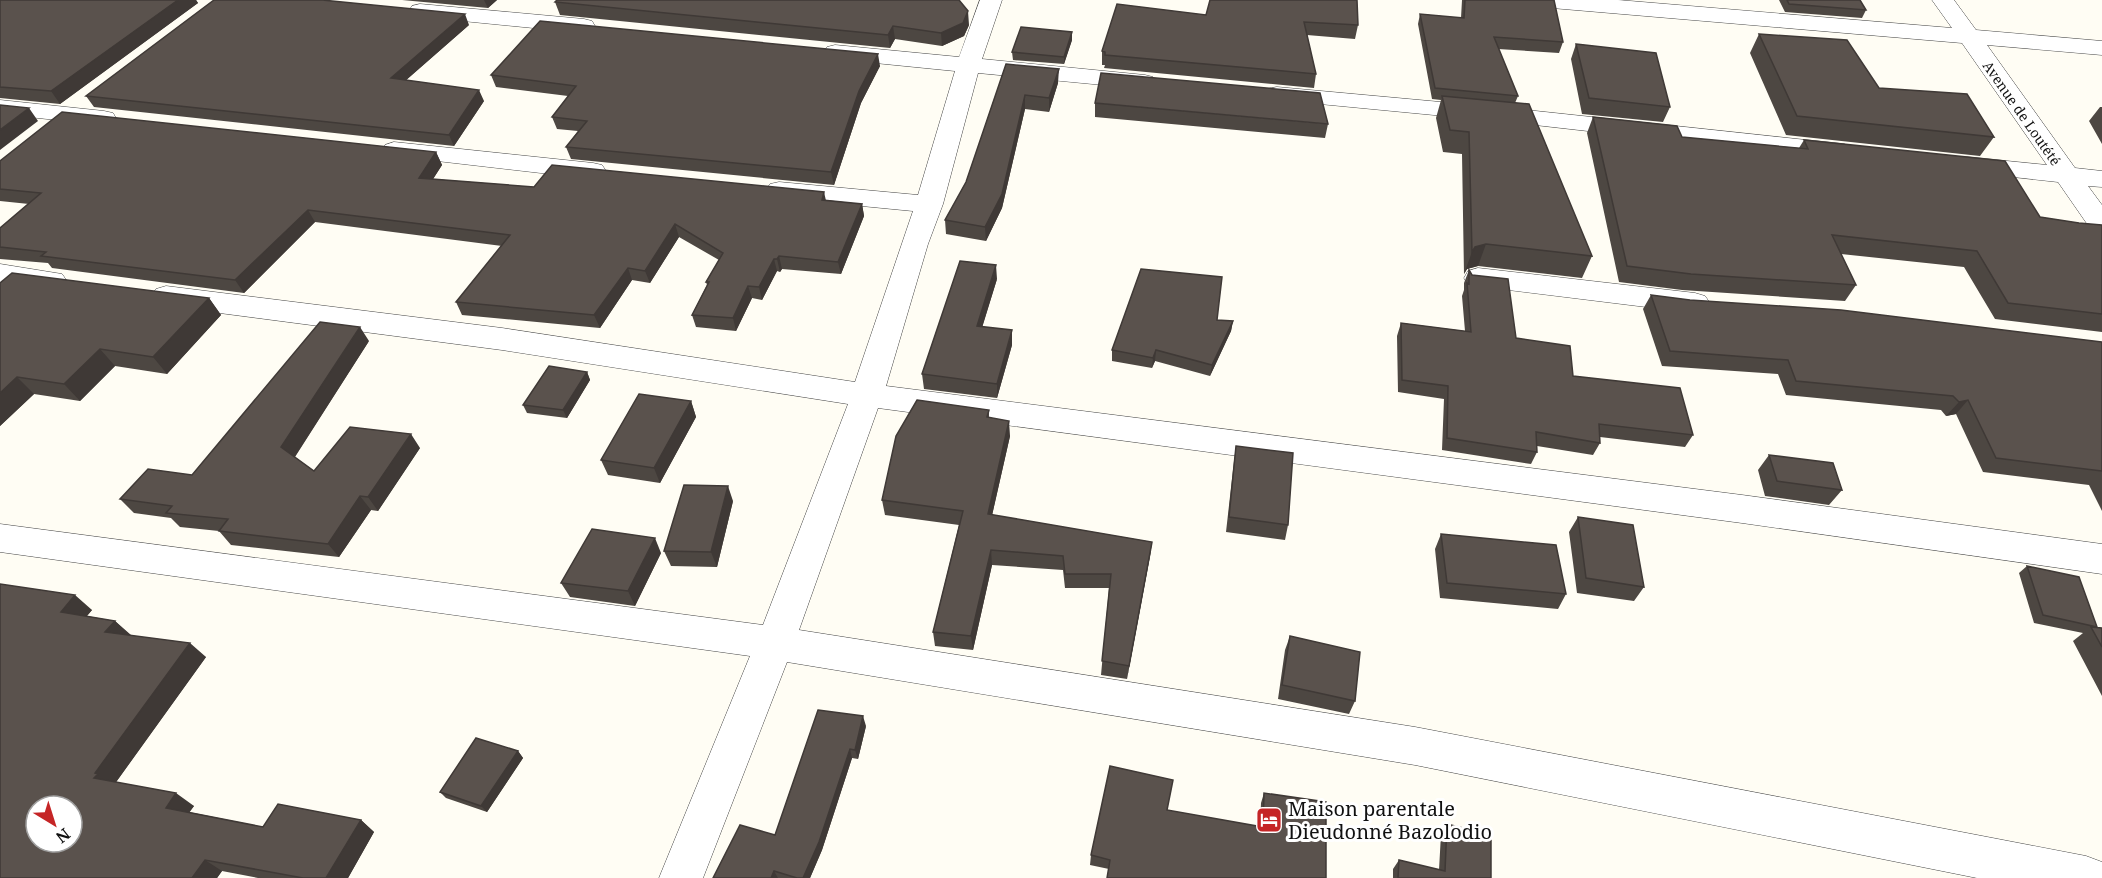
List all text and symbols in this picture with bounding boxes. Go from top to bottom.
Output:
street label: Avenue de Loutété [1979,57,2065,169]
north arrow [24,794,84,854]
place label: Maison parentale Dieudonné Bazolodio [1288,795,1492,845]
hotel icon: Maison parentale Dieudonné Bazolodio [1254,805,1284,835]
text: N [51,823,75,849]

